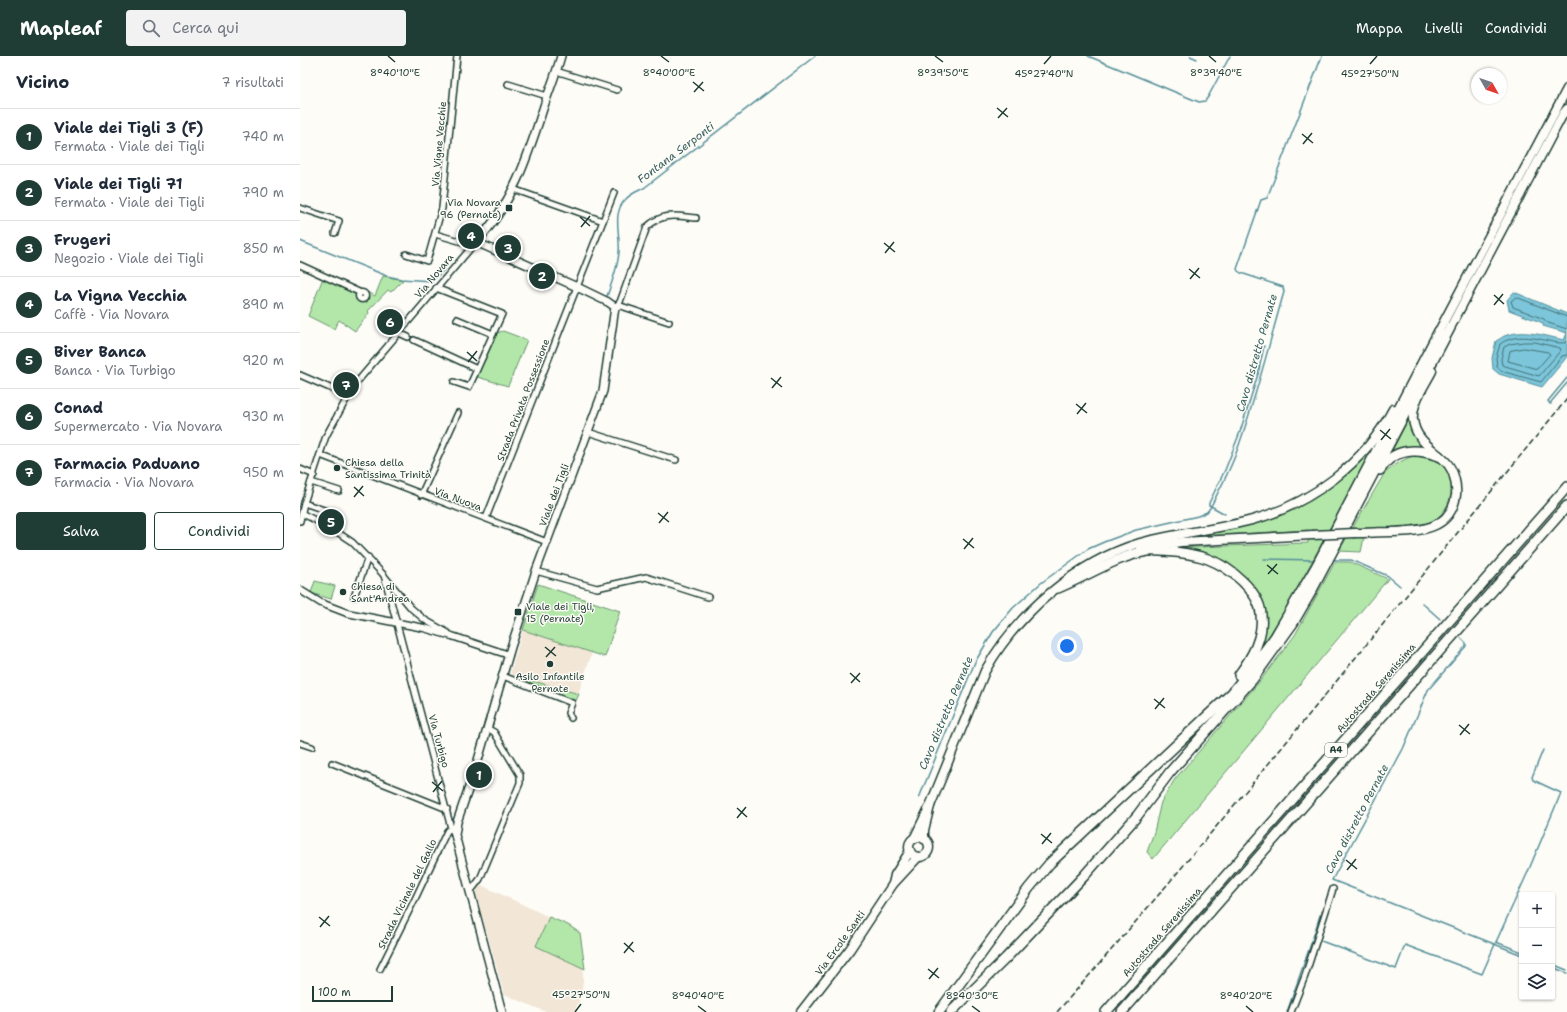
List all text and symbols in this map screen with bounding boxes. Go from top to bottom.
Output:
search box [126,10,406,46]
text: Mapleaf [20,16,102,41]
icon: search [140,17,162,39]
text: Cerca qui [172,18,239,38]
text: Mappa [1356,19,1403,37]
text: Livelli [1425,19,1463,37]
text: Condividi [1485,19,1547,37]
text: 8°40'10"E [370,66,420,79]
text: 8°40'00"E [643,66,695,79]
text: 8°39'50"E [917,66,969,79]
text: 8°39'40"E [1190,66,1242,79]
text: 45°27'40"N [1015,67,1073,80]
text: 45°27'50"N [1341,67,1399,80]
north arrow [1471,68,1507,104]
text: Vicino [16,71,69,93]
text: 7 risultati [221,74,284,91]
street label: Via Vigne Vecchie [429,101,449,187]
text: Viale dei Tigli 3 (F) [54,118,203,138]
water label: Fontana Serponti [634,119,718,187]
text: 1 [26,128,32,145]
text: 740 m [242,128,284,145]
text: Fermata · Viale dei Tigli [54,138,205,155]
text: Viale dei Tigli 71 [54,174,182,194]
text: 2 [24,184,34,201]
text: 790 m [242,184,284,201]
text: Fermata · Viale dei Tigli [54,194,205,211]
place label: Via Novara 96 (Pernate) [440,196,502,221]
marker: Via Novara 96 (Pernate) [504,203,514,213]
pin: 4 [458,221,484,251]
text: Frugeri [54,230,111,250]
pin: 3 [495,233,521,263]
text: 3 [24,240,34,257]
text: 850 m [243,240,284,257]
text: Negozio · Viale dei Tigli [54,250,204,267]
street label: Via Novara [412,251,457,301]
pin: 2 [529,261,555,291]
text: La Vigna Vecchia [54,286,187,306]
water label: Cavo distretto Pernate [1233,292,1281,414]
text: 4 [24,296,34,313]
text: 890 m [242,296,284,313]
text: Caffè · Via Novara [54,306,169,323]
pin: 6 [377,307,403,337]
street label: Strada Privata Possessione [494,337,552,463]
text: Biver Banca [54,342,146,362]
text: 5 [25,352,33,369]
text: 920 m [242,352,284,369]
text: Banca · Via Turbigo [54,362,176,379]
pin: 7 [333,370,359,400]
text: Conad [54,398,103,418]
text: 6 [24,408,34,425]
text: 930 m [242,408,284,425]
text: Supermercato · Via Novara [54,418,222,435]
text: Farmacia Paduano [54,454,200,474]
place label: Chiesa della Santissima Trinità [345,456,432,481]
street label: Viale dei Tigli [536,462,572,528]
marker: Chiesa della Santissima Trinità [332,463,342,473]
text: 7 [24,464,34,481]
text: 950 m [243,464,284,481]
text: Farmacia · Via Novara [54,474,194,491]
street label: Via Nuova [432,484,484,514]
pin: 5 [318,507,344,537]
button: Salva [16,512,146,550]
button: Condividi [154,512,284,550]
place label: Chiesa di Sant'Andrea [351,580,411,605]
marker: Chiesa di Sant'Andrea [338,587,348,597]
place label: Viale dei Tigli, 15 (Pernate) [526,600,594,625]
marker: Viale dei Tigli, 15 (Pernate) [513,607,523,617]
your location [1057,636,1077,656]
street label: Autostrada Serenissima [1334,640,1419,735]
water label: Cavo distretto Pernate [915,654,977,772]
marker: Asilo Infantile Pernate [545,659,555,669]
place label: Asilo Infantile Pernate [515,670,585,695]
street label: Via Turbigo [426,713,452,769]
road number: A4 [1325,743,1347,757]
pin: 1 [466,760,492,790]
water label: Cavo distretto Pernate [1322,762,1392,876]
street label: Strada Vicinale del Gallo [375,837,439,951]
street label: Autostrada Serenissima [1120,884,1205,979]
map controls [1519,892,1555,1000]
button: + [1519,892,1555,928]
street label: Via Ercole Santi [812,908,868,978]
button: − [1519,928,1555,964]
button: layers [1519,964,1555,1000]
scale bar [312,984,393,1003]
text: 100 m [318,985,351,1000]
text: 45°27'50"N [552,988,610,1001]
text: 8°40'40"E [672,989,724,1002]
text: 8°40'30"E [946,989,998,1002]
text: 8°40'20"E [1220,989,1272,1002]

